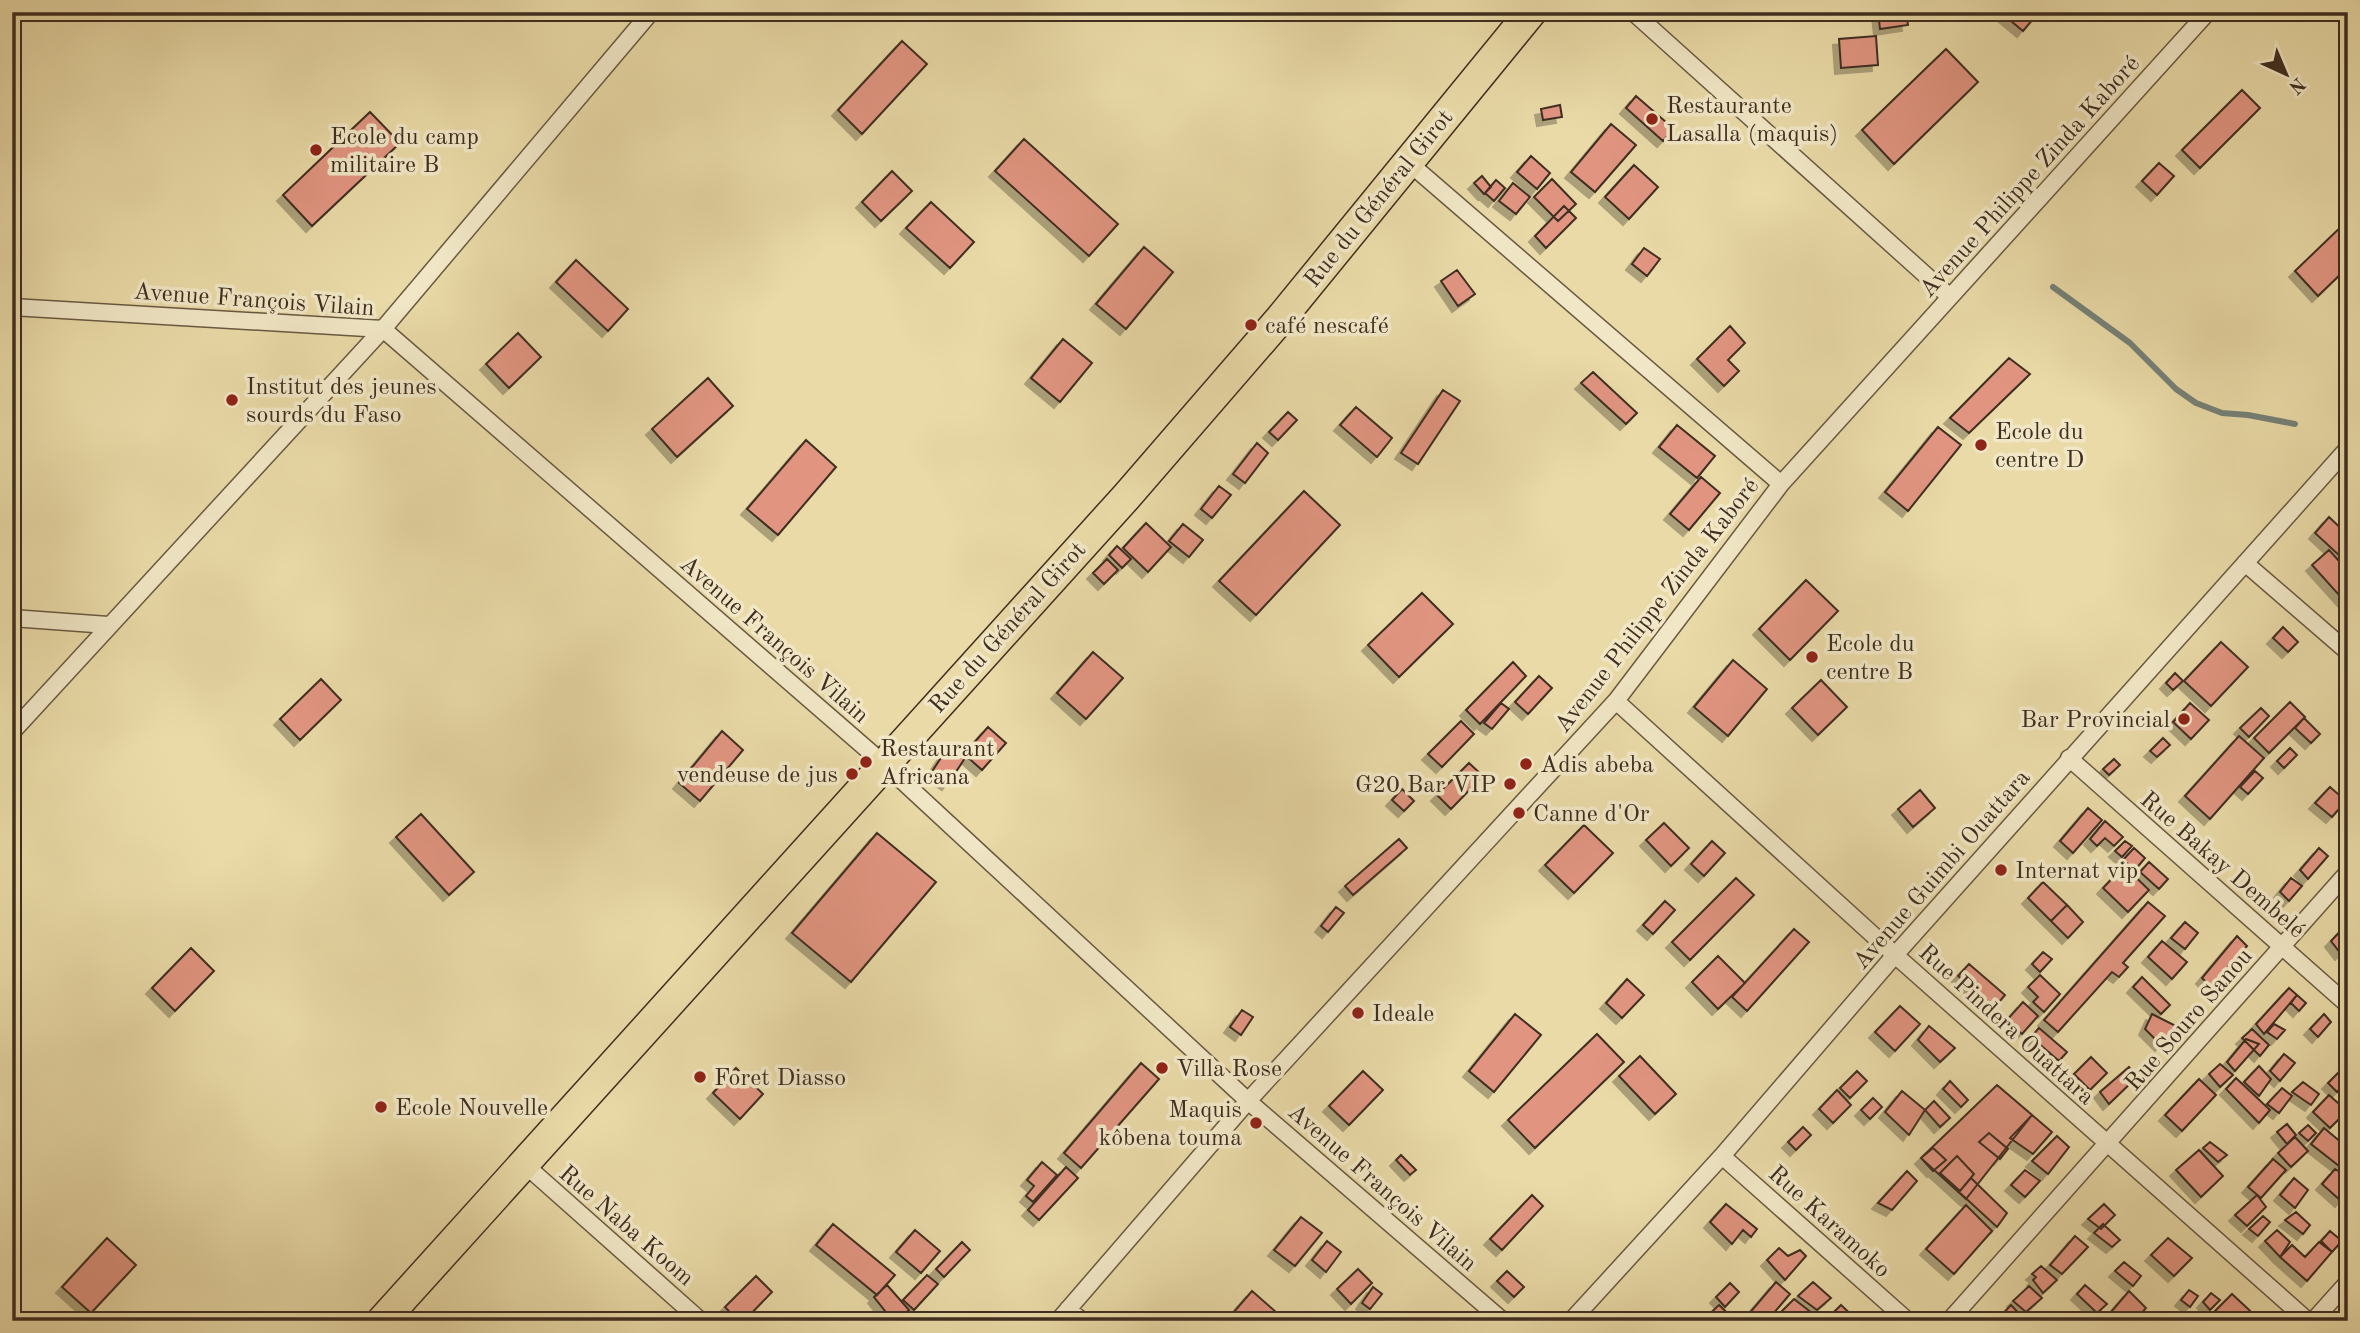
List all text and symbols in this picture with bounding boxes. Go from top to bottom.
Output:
north arrow [2252,38,2322,108]
street label: Avenue Philippe Zinda Kaboré [1916,52,2145,303]
text: N [2284,73,2308,97]
place label: Restaurante Lasalla (maquis) [1666,95,1838,147]
street label: Rue du Général Girot [1301,106,1458,293]
marker: Restaurante Lasalla (maquis) [1644,111,1660,127]
place label: Ecole du camp militaire B [330,126,479,178]
marker: Ecole du camp militaire B [308,142,324,158]
street label: Avenue François Vilain [133,281,375,321]
place label: café nescafé [1265,315,1389,339]
marker: café nescafé [1243,317,1259,333]
place label: Institut des jeunes sourds du Faso [246,376,437,428]
marker: Institut des jeunes sourds du Faso [224,392,240,408]
place label: Ecole du centre D [1995,421,2084,473]
marker: Ecole du centre D [1973,437,1989,453]
street label: Avenue Philippe Zinda Kaboré [1551,474,1764,738]
street label: Rue du Général Girot [926,538,1091,718]
street label: Avenue François Vilain [675,552,873,729]
place label: Ecole du centre B [1826,633,1915,685]
marker: Ecole du centre B [1804,649,1820,665]
place label: Bar Provincial [2021,709,2170,733]
marker: Bar Provincial [2176,711,2192,727]
place label: Restaurant Africana [880,738,995,790]
marker: Restaurant Africana [858,754,874,770]
place label: Adis abeba [1540,754,1654,778]
marker: Adis abeba [1518,756,1534,772]
place label: vendeuse de jus [677,764,838,788]
marker: vendeuse de jus [844,766,860,782]
street label: Avenue Guimbi Ouattara [1850,766,2036,975]
place label: G20 Bar VIP [1355,774,1496,798]
marker: G20 Bar VIP [1502,776,1518,792]
street label: Rue Bakay Dembelé [2135,788,2309,943]
place label: Canne d'Or [1533,803,1650,827]
marker: Canne d'Or [1511,805,1527,821]
place label: Internat vip [2015,860,2138,884]
marker: Internat vip [1993,862,2009,878]
street label: Rue Pindera Ouattara [1913,941,2098,1111]
street label: Rue Souro Sanou [2121,944,2258,1096]
place label: Ideale [1372,1003,1434,1027]
marker: Ideale [1350,1005,1366,1021]
place label: Villa Rose [1176,1058,1282,1082]
marker: Villa Rose [1154,1060,1170,1076]
place label: Foret Diasso [714,1067,846,1091]
marker: Foret Diasso [692,1069,708,1085]
place label: Ecole Nouvelle [395,1097,548,1121]
marker: Ecole Nouvelle [373,1099,389,1115]
place label: Maquis kôbena touma [1099,1099,1242,1151]
street label: Avenue François Vilain [1283,1100,1481,1277]
marker: Maquis kôbena touma [1248,1115,1264,1131]
street label: Rue Naba Koom [554,1162,698,1291]
street label: Rue Karamoko [1763,1162,1894,1283]

